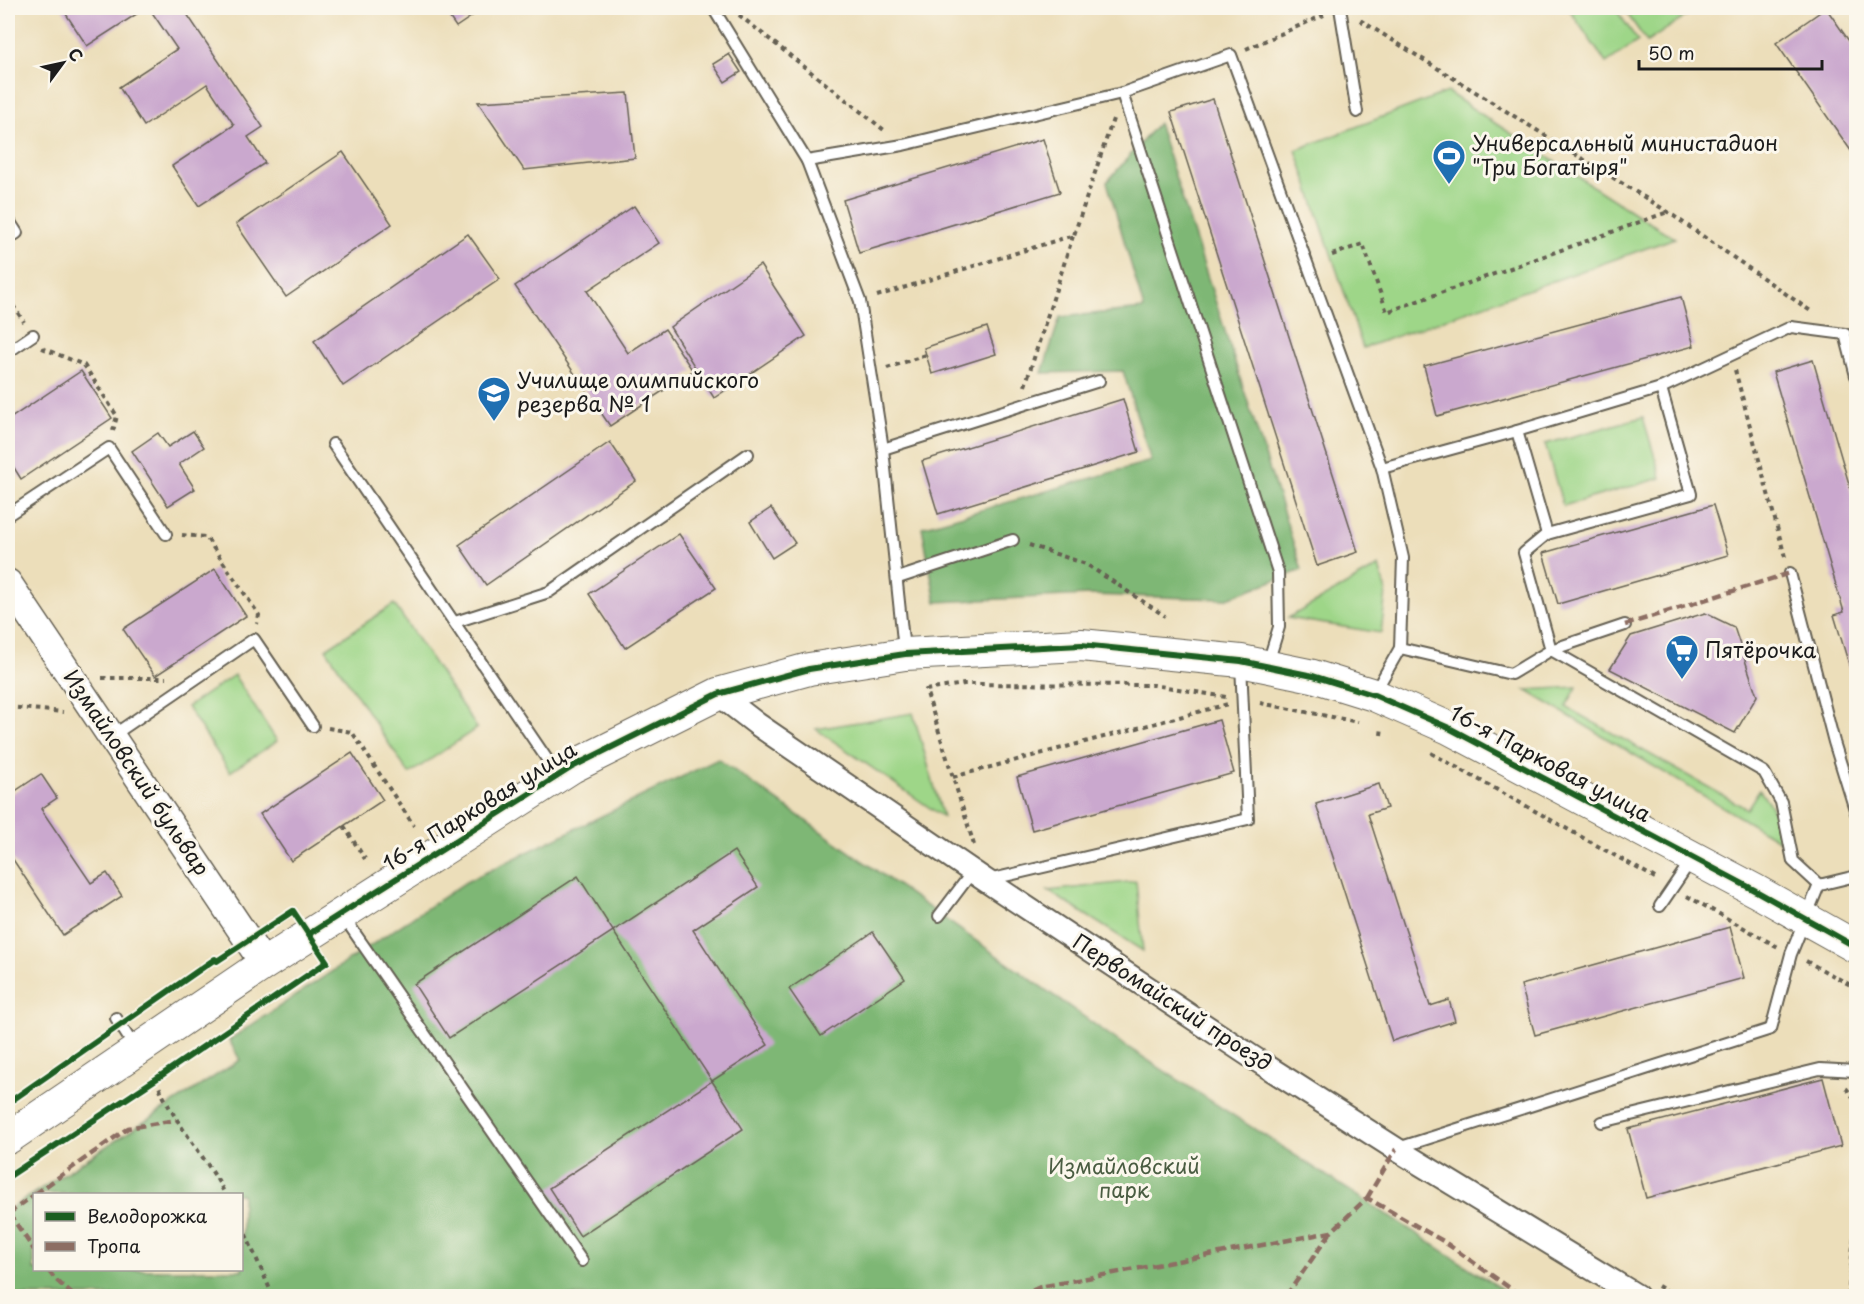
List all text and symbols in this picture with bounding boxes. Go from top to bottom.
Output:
north arrow [33,33,93,93]
scale bar [1639,33,1822,71]
text: 50 m [1648,39,1695,66]
text: С [63,43,90,66]
place label: Универсальный министадион "Три Богатыря" [1472,126,1778,182]
sports icon: Универсальный министадион "Три Богатыря" [1431,138,1467,185]
place label: Училище олимпийского резерва № 1 [517,363,759,419]
school or university icon: Училище олимпийского резерва № 1 [476,375,512,422]
supermarket icon: Пятёрочка [1664,633,1700,680]
place label: Пятёрочка [1705,633,1817,665]
street label: Измайловский бульвар [57,662,219,881]
street label: 16-я Парковая улица [1445,696,1658,829]
street label: 16-я Парковая улица [376,732,583,878]
street label: Первомайский проезд [1067,925,1279,1078]
park label: Измайловский парк [1048,1149,1200,1205]
legend [33,1193,243,1271]
text: Велодорожка [87,1202,208,1229]
text: Тропа [87,1232,140,1259]

